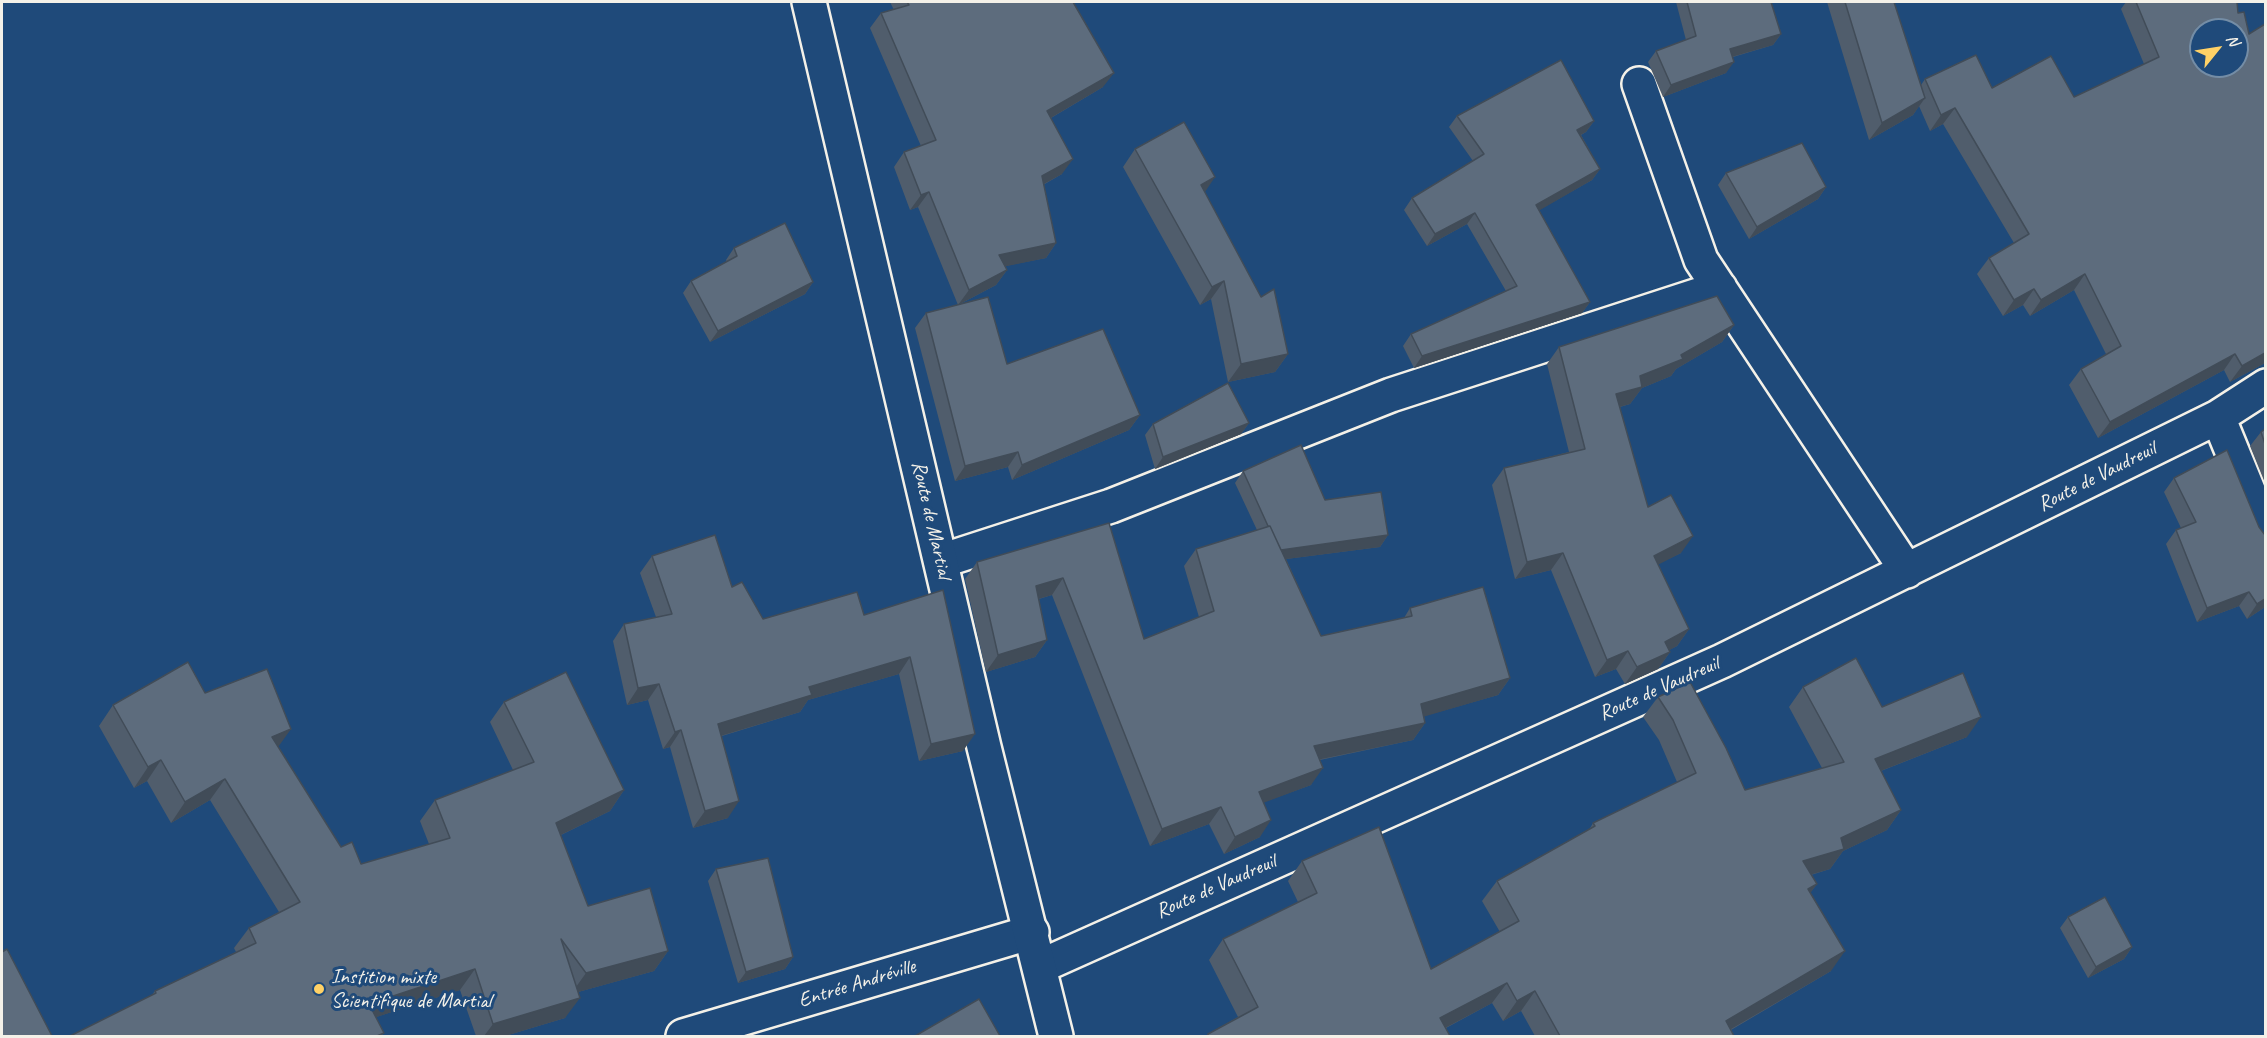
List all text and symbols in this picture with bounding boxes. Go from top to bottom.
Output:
north arrow [2189,18,2249,78]
text: N [2222,31,2244,49]
street label: Route de Vaudreuil [2034,436,2160,518]
street label: Route de Martial [905,459,957,581]
street label: Route de Vaudreuil [1595,651,1723,727]
street label: Route de Vaudreuil [1152,849,1280,925]
street label: Entrée Andréville [795,954,919,1014]
place label: Instition mixte Scientifique de Martial [331,964,491,1014]
marker: Instition mixte Scientifique de Martial [312,982,326,996]

